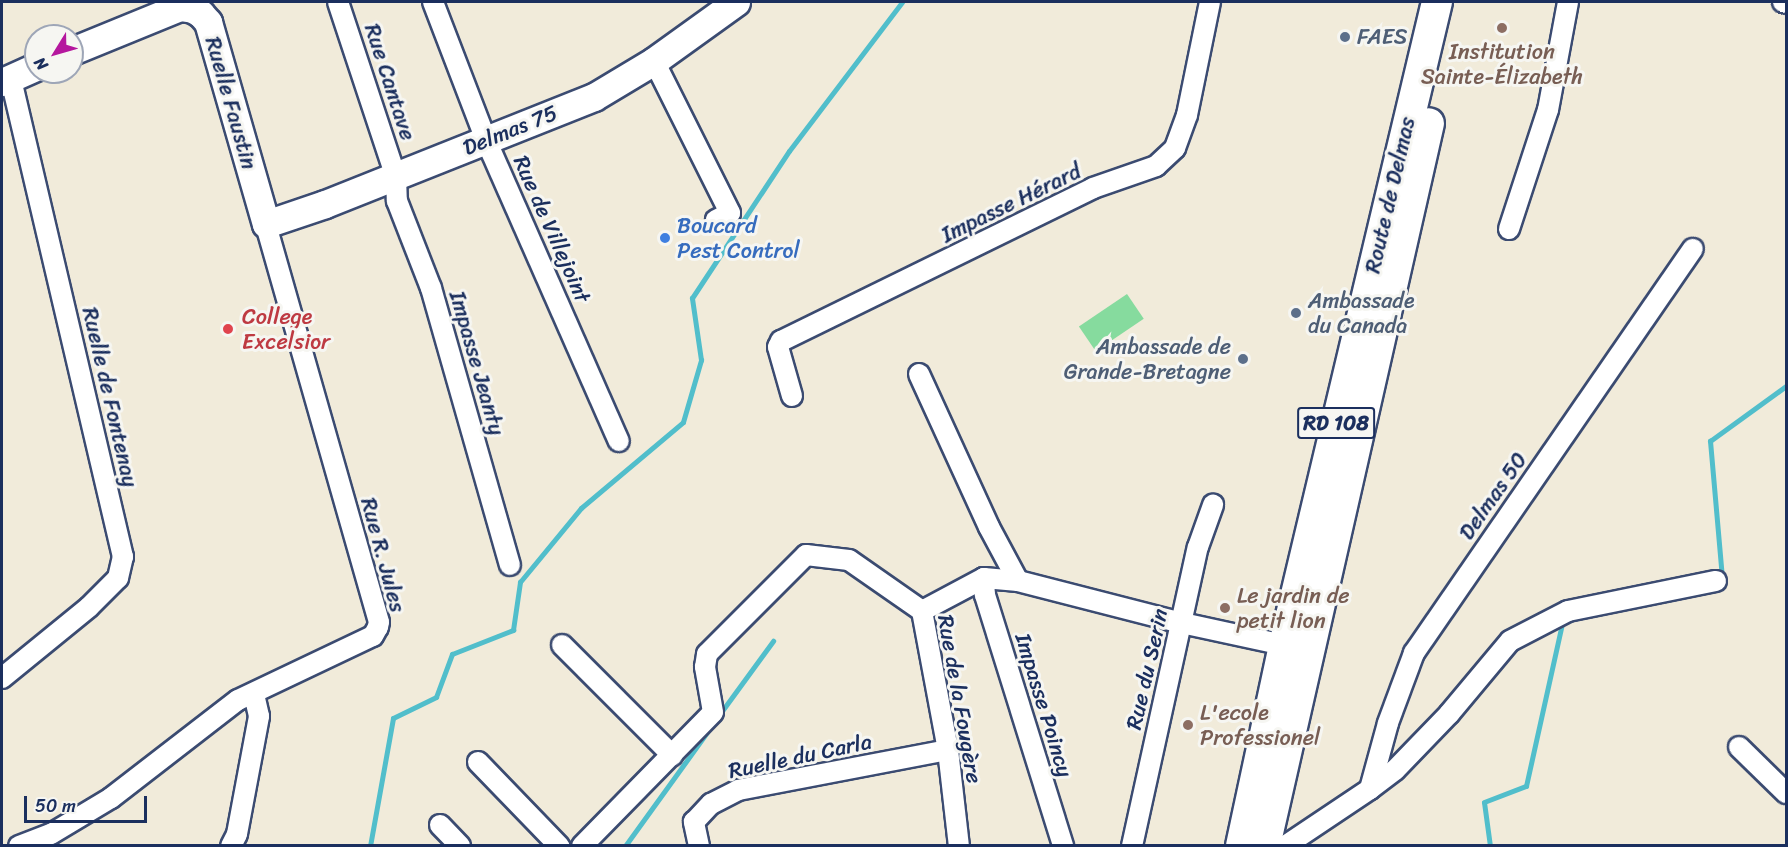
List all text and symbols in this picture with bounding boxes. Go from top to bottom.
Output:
street label: Rue Cantave [359,21,421,143]
marker: Institution Sainte-Élizabeth [1495,21,1509,35]
north arrow [24,24,84,84]
place label: FAES [1357,24,1408,50]
marker: FAES [1338,30,1352,44]
street label: Ruelle Faustin [199,33,263,173]
place label: Institution Sainte-Élizabeth [1421,38,1583,90]
text: N [26,51,56,77]
street label: Delmas 75 [459,99,561,161]
street label: Route de Delmas [1359,115,1421,275]
street label: Rue de Villejoint [508,151,596,307]
street label: Impasse Hérard [937,158,1085,248]
place label: Boucard Pest Control [677,212,800,264]
marker: Boucard Pest Control [658,231,672,245]
street label: Impasse Jeanty [444,287,510,439]
place label: Ambassade du Canada [1308,287,1415,338]
place label: College Excelsior [242,303,330,354]
street label: Ruelle de Fontenay [76,304,144,490]
marker: Ambassade du Canada [1289,306,1303,320]
marker: College Excelsior [219,320,237,338]
place label: Ambassade de Grande-Bretagne [1064,333,1231,384]
marker: Ambassade de Grande-Bretagne [1236,352,1250,366]
road number: RD 108 [1297,405,1375,441]
street label: Delmas 50 [1453,447,1533,545]
street label: Rue R. Jules [355,495,411,615]
place label: Le jardin de petit lion [1237,582,1350,634]
marker: Le jardin de petit lion [1218,601,1232,615]
street label: Rue du Serin [1120,606,1174,732]
street label: Rue de la Fougère [932,613,988,785]
street label: Impasse Poincy [1010,630,1078,780]
place label: L'ecole Professionel [1200,699,1320,750]
marker: L'ecole Professionel [1181,718,1195,732]
street label: Ruelle du Carla [726,728,874,784]
scale bar [27,784,150,822]
text: 50 m [35,790,76,822]

